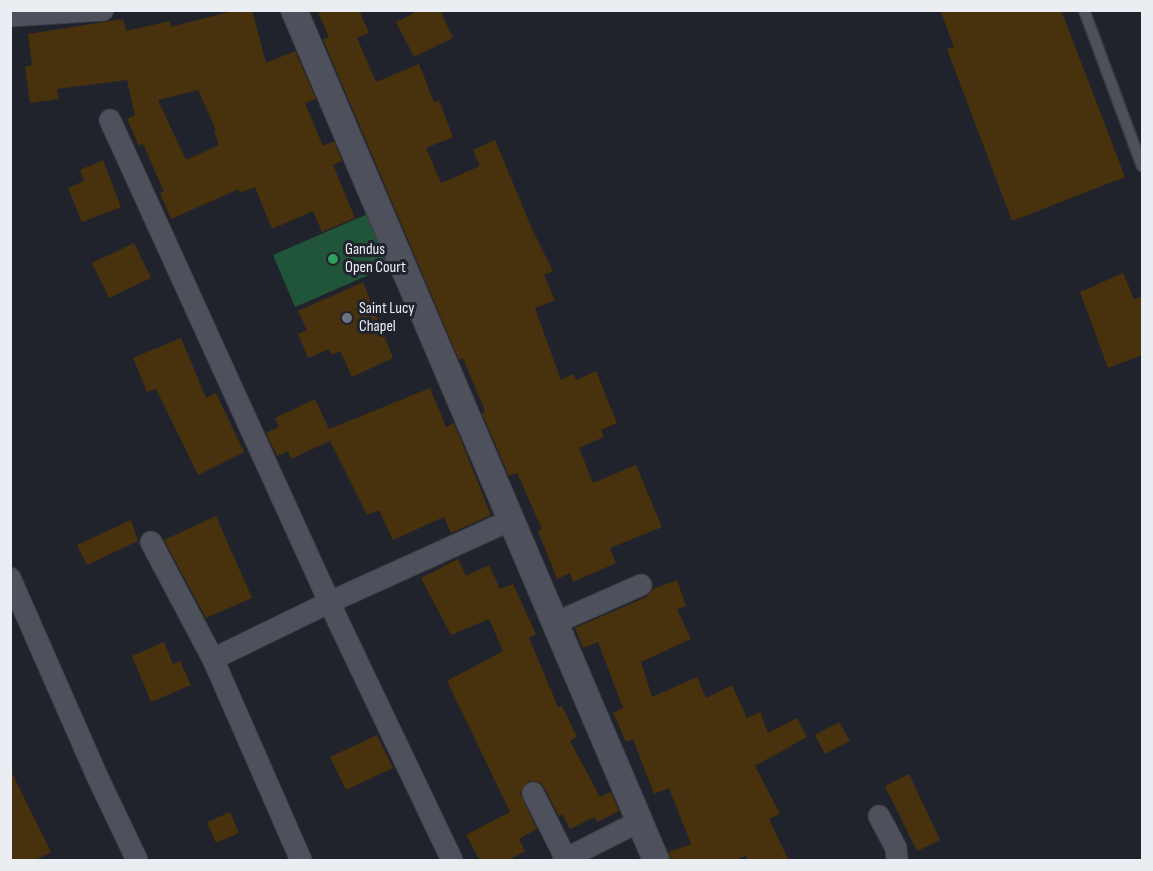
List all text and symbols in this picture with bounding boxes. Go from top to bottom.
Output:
place label: Gandus Open Court [345,240,406,278]
marker: Gandus Open Court [326,252,340,266]
place label: Saint Lucy Chapel [359,299,414,337]
marker: Saint Lucy Chapel [340,311,354,325]

